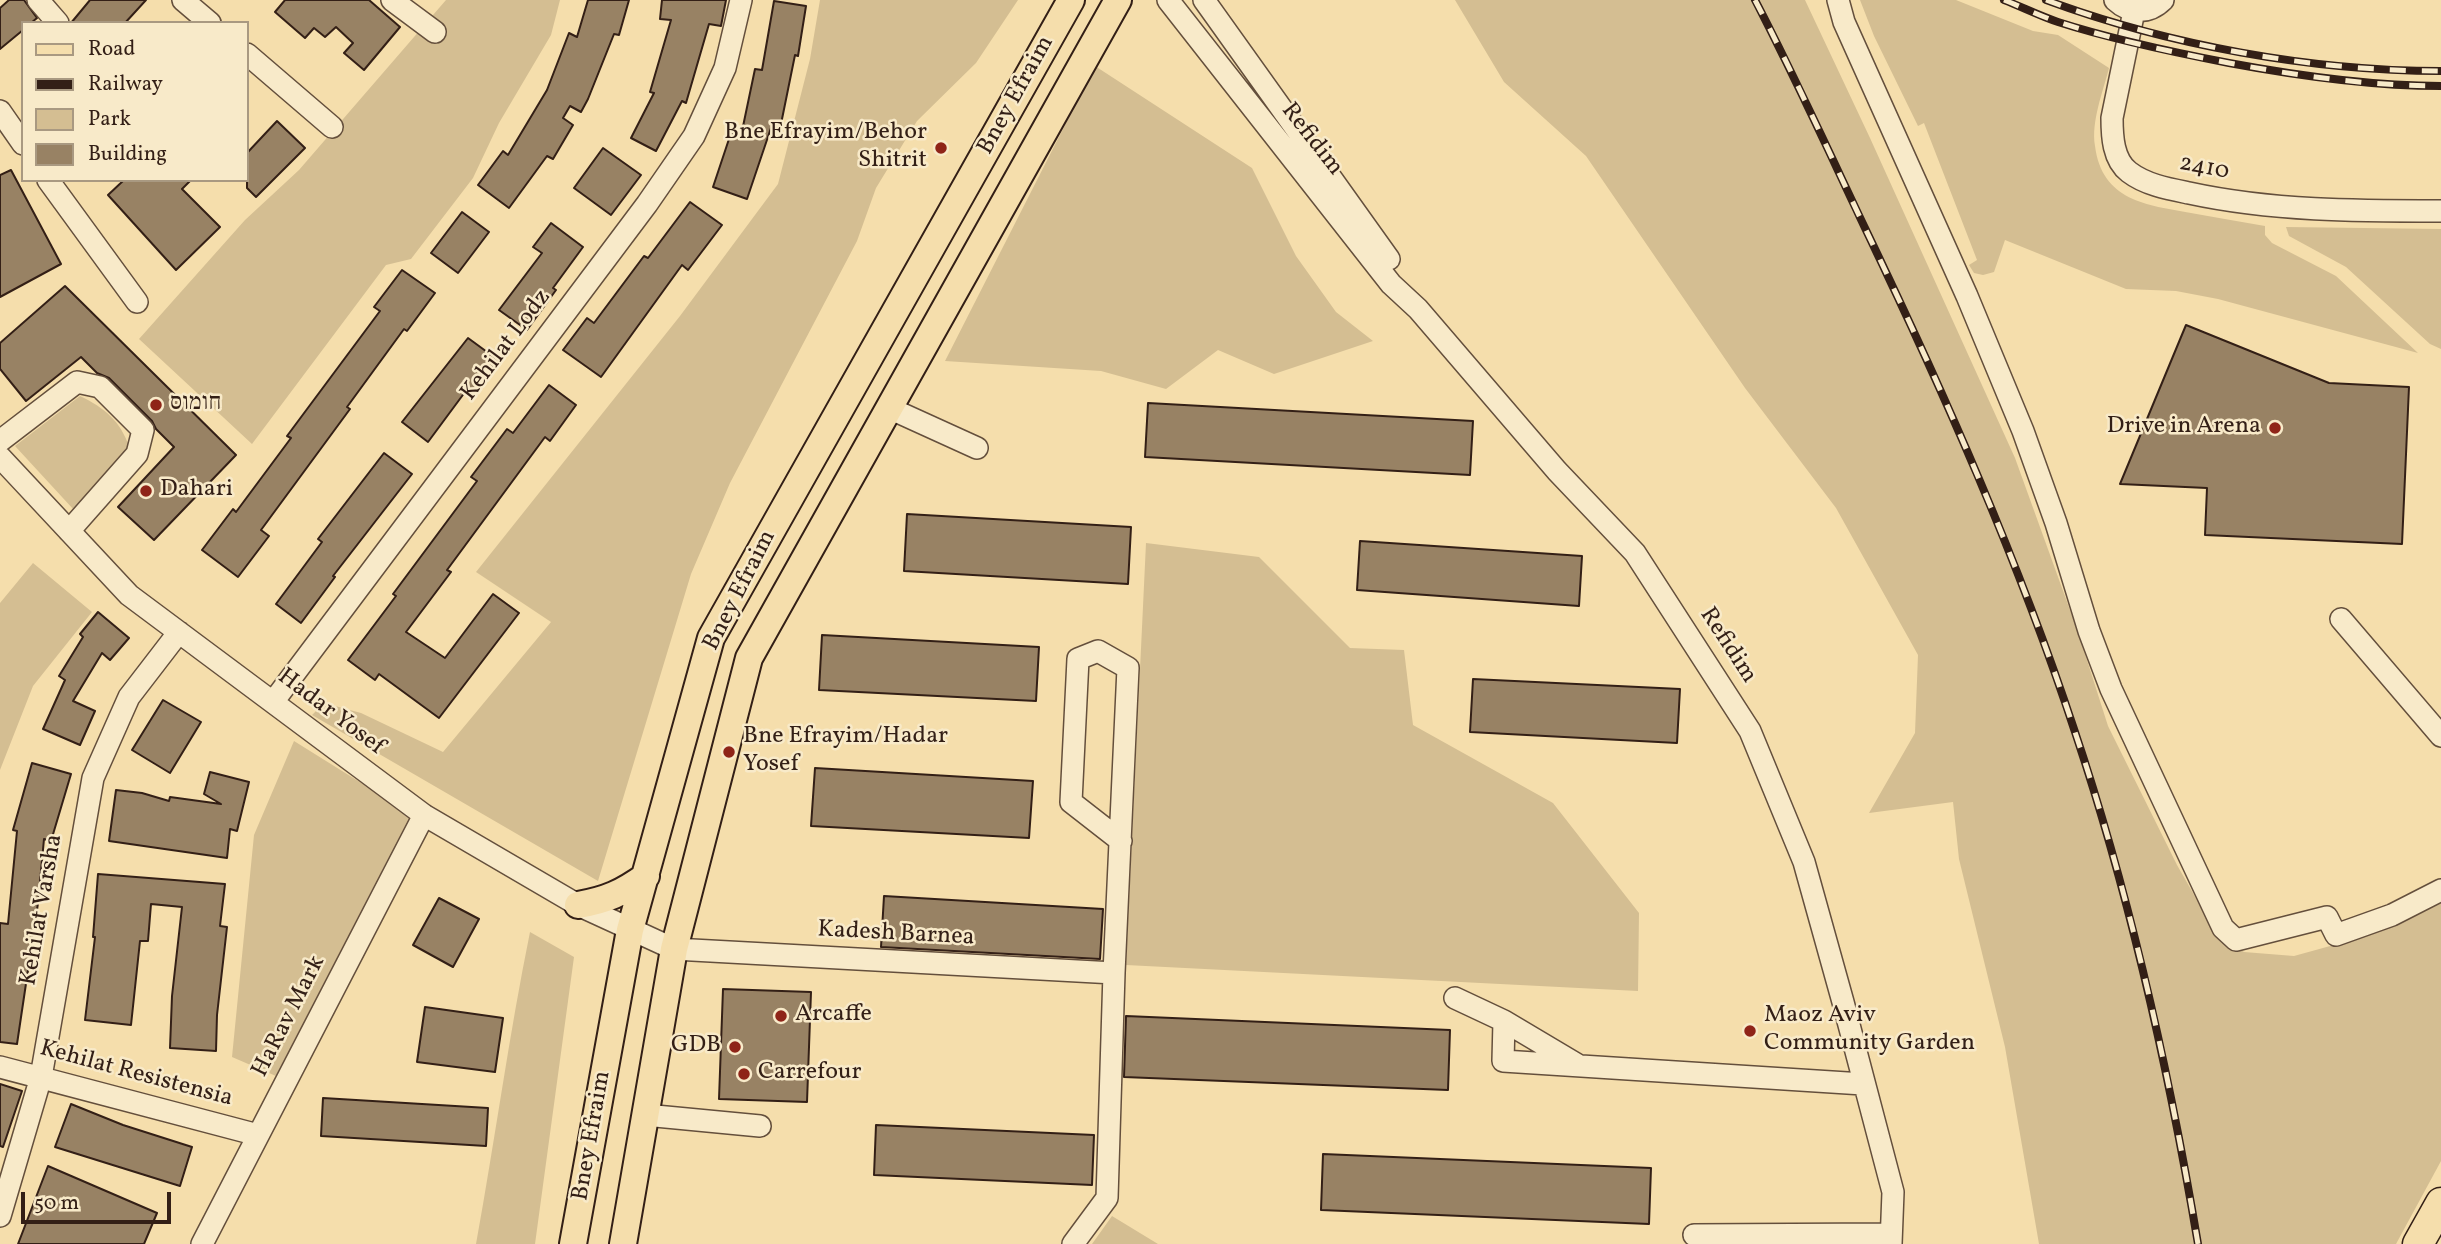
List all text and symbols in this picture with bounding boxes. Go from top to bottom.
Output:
legend [21,21,248,182]
street label: Bney Efraim [973,32,1061,160]
text: Road [88,35,135,64]
text: Railway [88,70,163,99]
street label: Refidim [1274,98,1348,182]
text: Park [88,105,131,134]
place label: Bne Efrayim/Behor Shitrit [724,120,927,176]
text: Building [88,140,167,169]
marker: Bne Efrayim/Behor Shitrit [933,140,949,156]
street label: 2410 [2177,150,2231,188]
street label: Kehilat Lodz [456,285,558,407]
place label: חומוס [170,391,221,419]
marker: חומוס [148,397,164,413]
place label: Drive in Arena [2107,414,2261,442]
marker: Drive in Arena [2267,420,2283,436]
place label: Dahari [160,477,233,505]
marker: Dahari [138,483,154,499]
street label: Bney Efraim [698,526,784,656]
street label: Refidim [1692,603,1762,689]
street label: Hadar Yosef [271,664,389,762]
place label: Bne Efrayim/Hadar Yosef [743,724,948,780]
marker: Bne Efrayim/Hadar Yosef [721,744,737,760]
street label: Kehilat Varsha [16,832,70,988]
street label: Kadesh Barnea [817,917,975,953]
street label: HaRav Mark [247,951,333,1083]
place label: Arcaffe [795,1002,872,1030]
place label: Maoz Aviv Community Garden [1764,1003,1975,1059]
marker: Arcaffe [773,1008,789,1024]
marker: Maoz Aviv Community Garden [1742,1023,1758,1039]
place label: GDB [671,1033,721,1061]
street label: Kehilat Resistensia [36,1035,236,1115]
marker: GDB [727,1039,743,1055]
place label: Carrefour [758,1060,862,1088]
marker: Carrefour [736,1066,752,1082]
street label: Bney Efraim [567,1069,619,1203]
scale bar [24,1178,175,1222]
text: 50 m [34,1189,79,1218]

